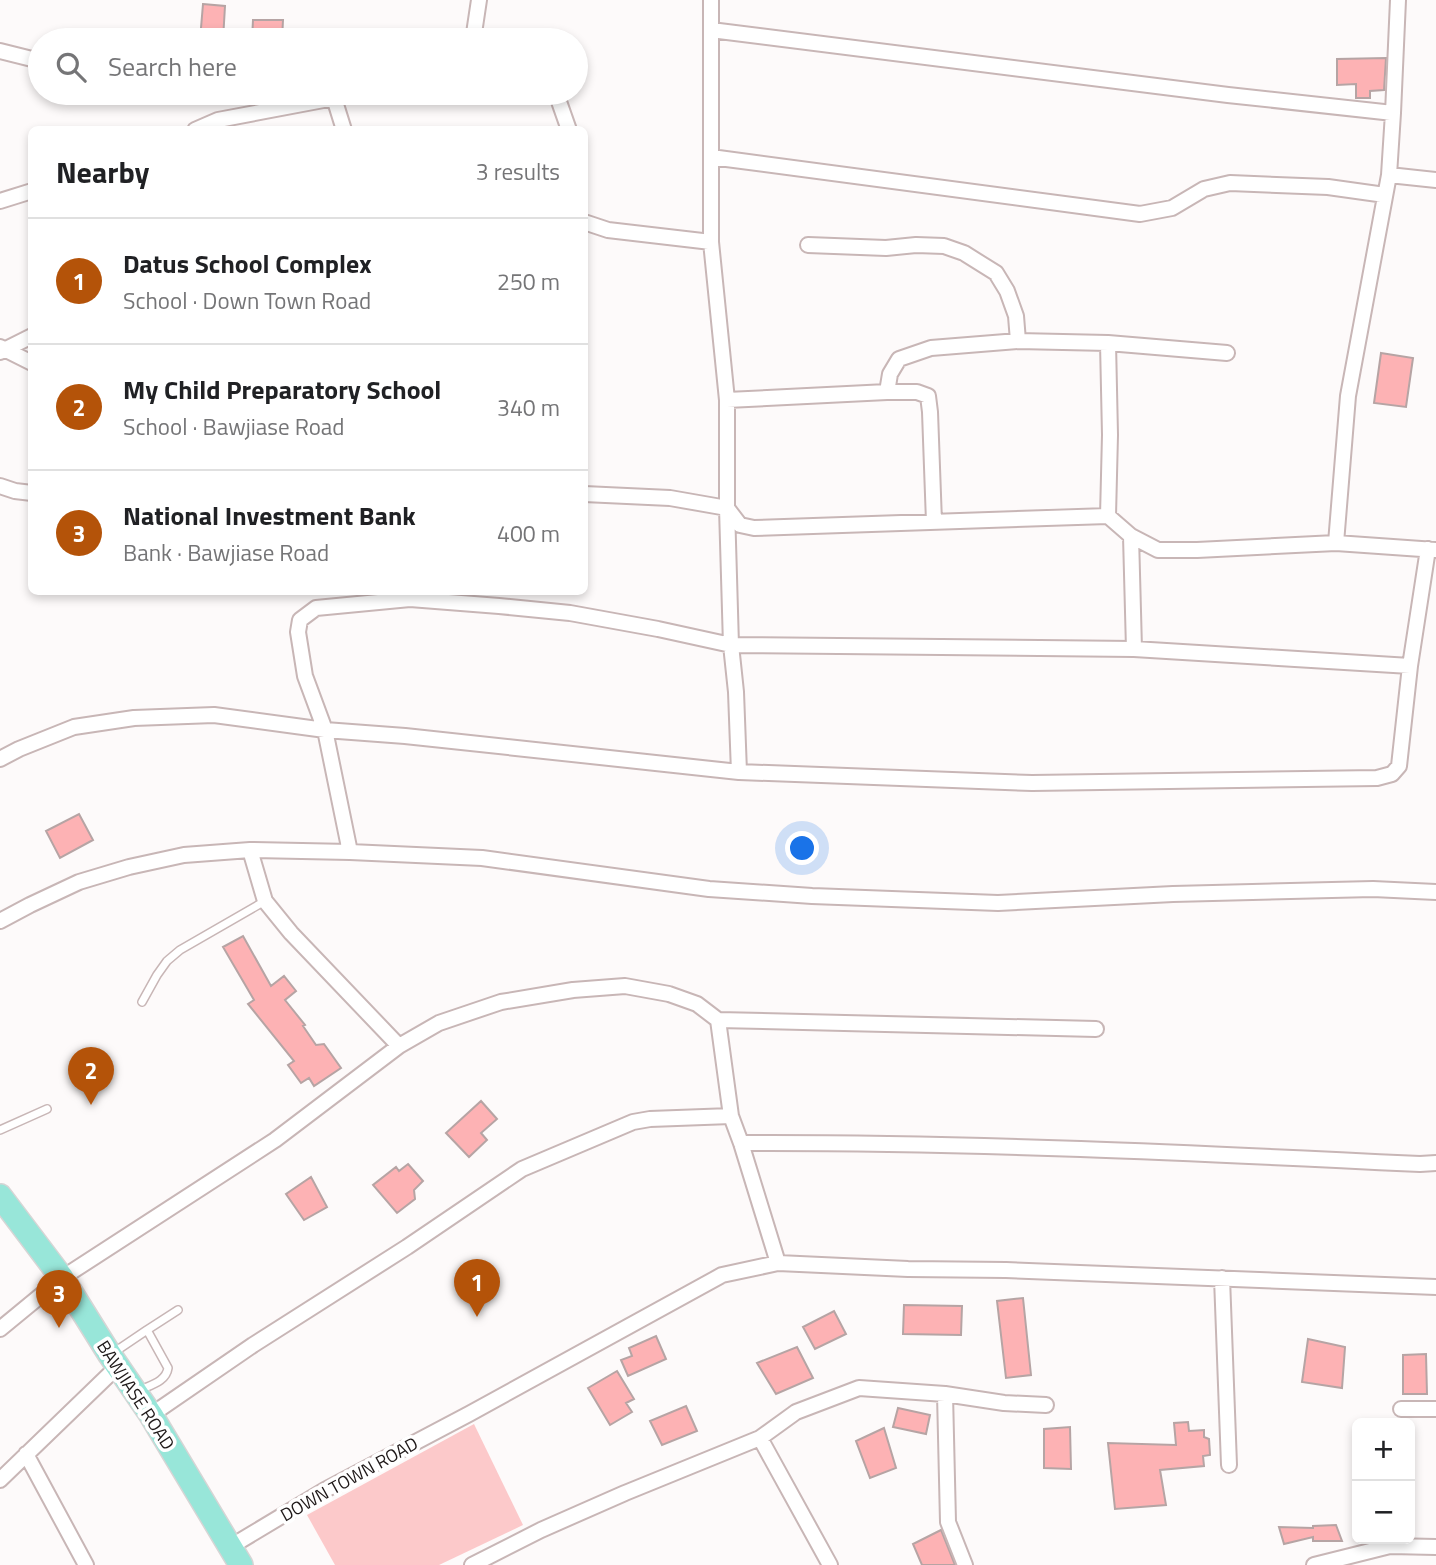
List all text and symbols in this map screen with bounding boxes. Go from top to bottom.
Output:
search box [28,28,588,105]
text: Search here [108,47,237,86]
icon: search [52,48,90,86]
text: Nearby [56,149,149,195]
text: 3 results [476,154,560,189]
text: Datus School Complex [123,244,372,283]
text: 1 [73,264,85,299]
text: 250 m [497,264,560,299]
text: School · Down Town Road [123,283,371,318]
text: My Child Preparatory School [123,370,441,409]
text: 2 [73,390,85,425]
text: 340 m [497,390,560,425]
text: School · Bawjiase Road [123,409,345,444]
text: National Investment Bank [123,496,416,535]
text: 3 [73,516,85,551]
text: 400 m [497,516,560,551]
text: Bank · Bawjiase Road [123,535,329,570]
your location [785,831,819,865]
pin: 2 [68,1047,114,1105]
pin: 1 [454,1259,500,1317]
pin: 3 [36,1270,82,1328]
street label: BAWJIASE ROAD [90,1335,182,1455]
map controls [1352,1418,1415,1544]
button: + [1352,1418,1415,1481]
street label: DOWN TOWN ROAD [275,1430,423,1528]
button: − [1352,1481,1415,1544]

